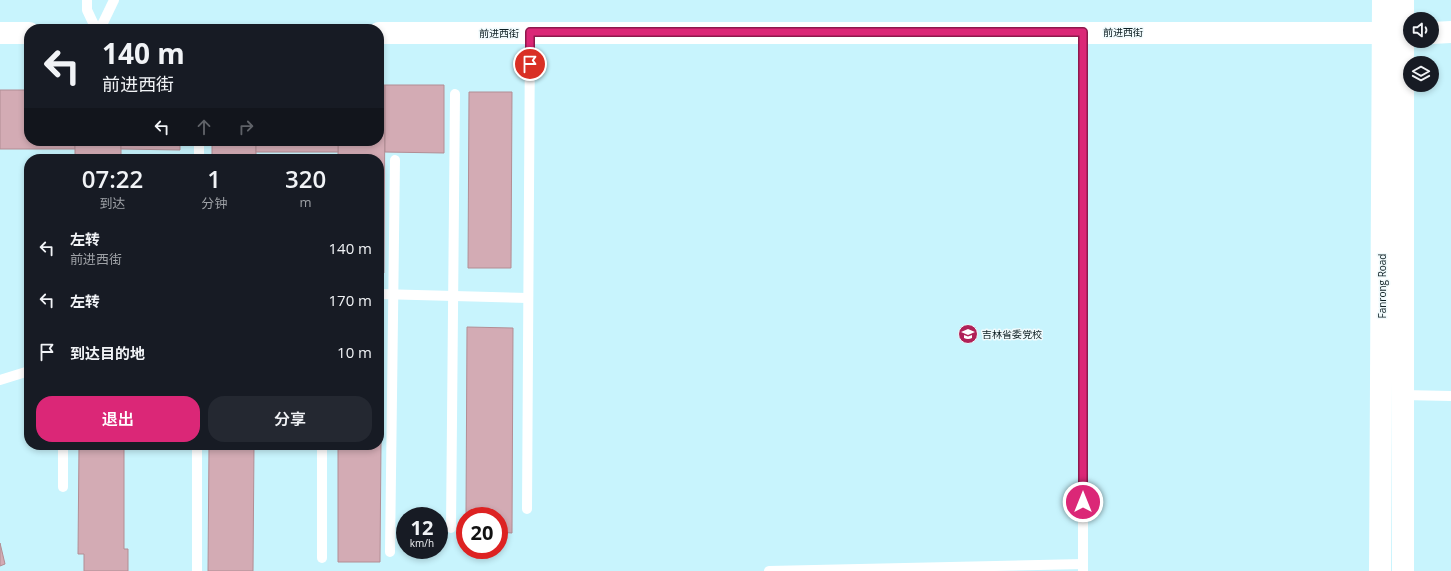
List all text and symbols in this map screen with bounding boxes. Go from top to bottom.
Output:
map controls [1403,12,1439,92]
button: sound [1403,12,1439,48]
street label: 前进西街 [1103,25,1143,39]
street label: 前进西街 [479,26,519,40]
text: 140 m [102,34,185,72]
icon: left [36,40,88,92]
pin [513,47,547,81]
icon: arrive [519,53,541,75]
button: layers [1403,56,1439,92]
text: 前进西街 [102,72,174,96]
icon: left [151,116,173,138]
icon: ahead [193,116,215,138]
icon: right [235,116,257,138]
text: 07:22 [82,162,143,195]
text: 1 [207,162,221,195]
text: 320 [285,162,326,195]
text: m [300,193,312,211]
text: 到达 [100,194,126,212]
text: 分钟 [201,194,227,212]
text: 左转 [70,229,100,249]
icon: left [36,237,58,259]
text: 140 m [328,238,372,258]
text: 前进西街 [70,250,122,268]
street label: Fanrong Road [1375,254,1389,318]
icon: left [36,289,58,311]
text: 170 m [328,290,372,310]
text: 左转 [70,291,100,311]
school or university icon: 吉林省委党校 [957,323,979,345]
place label: 吉林省委党校 [982,327,1042,341]
icon: arrive [36,341,58,363]
text: 10 m [337,342,372,362]
text: 到达目的地 [70,343,145,363]
button: 退出 [36,396,200,442]
button: 分享 [208,396,372,442]
position arrow [1062,481,1104,523]
speed limit sign: 20 [456,507,508,559]
text: 12 [411,514,433,541]
text: km/h [410,536,434,550]

